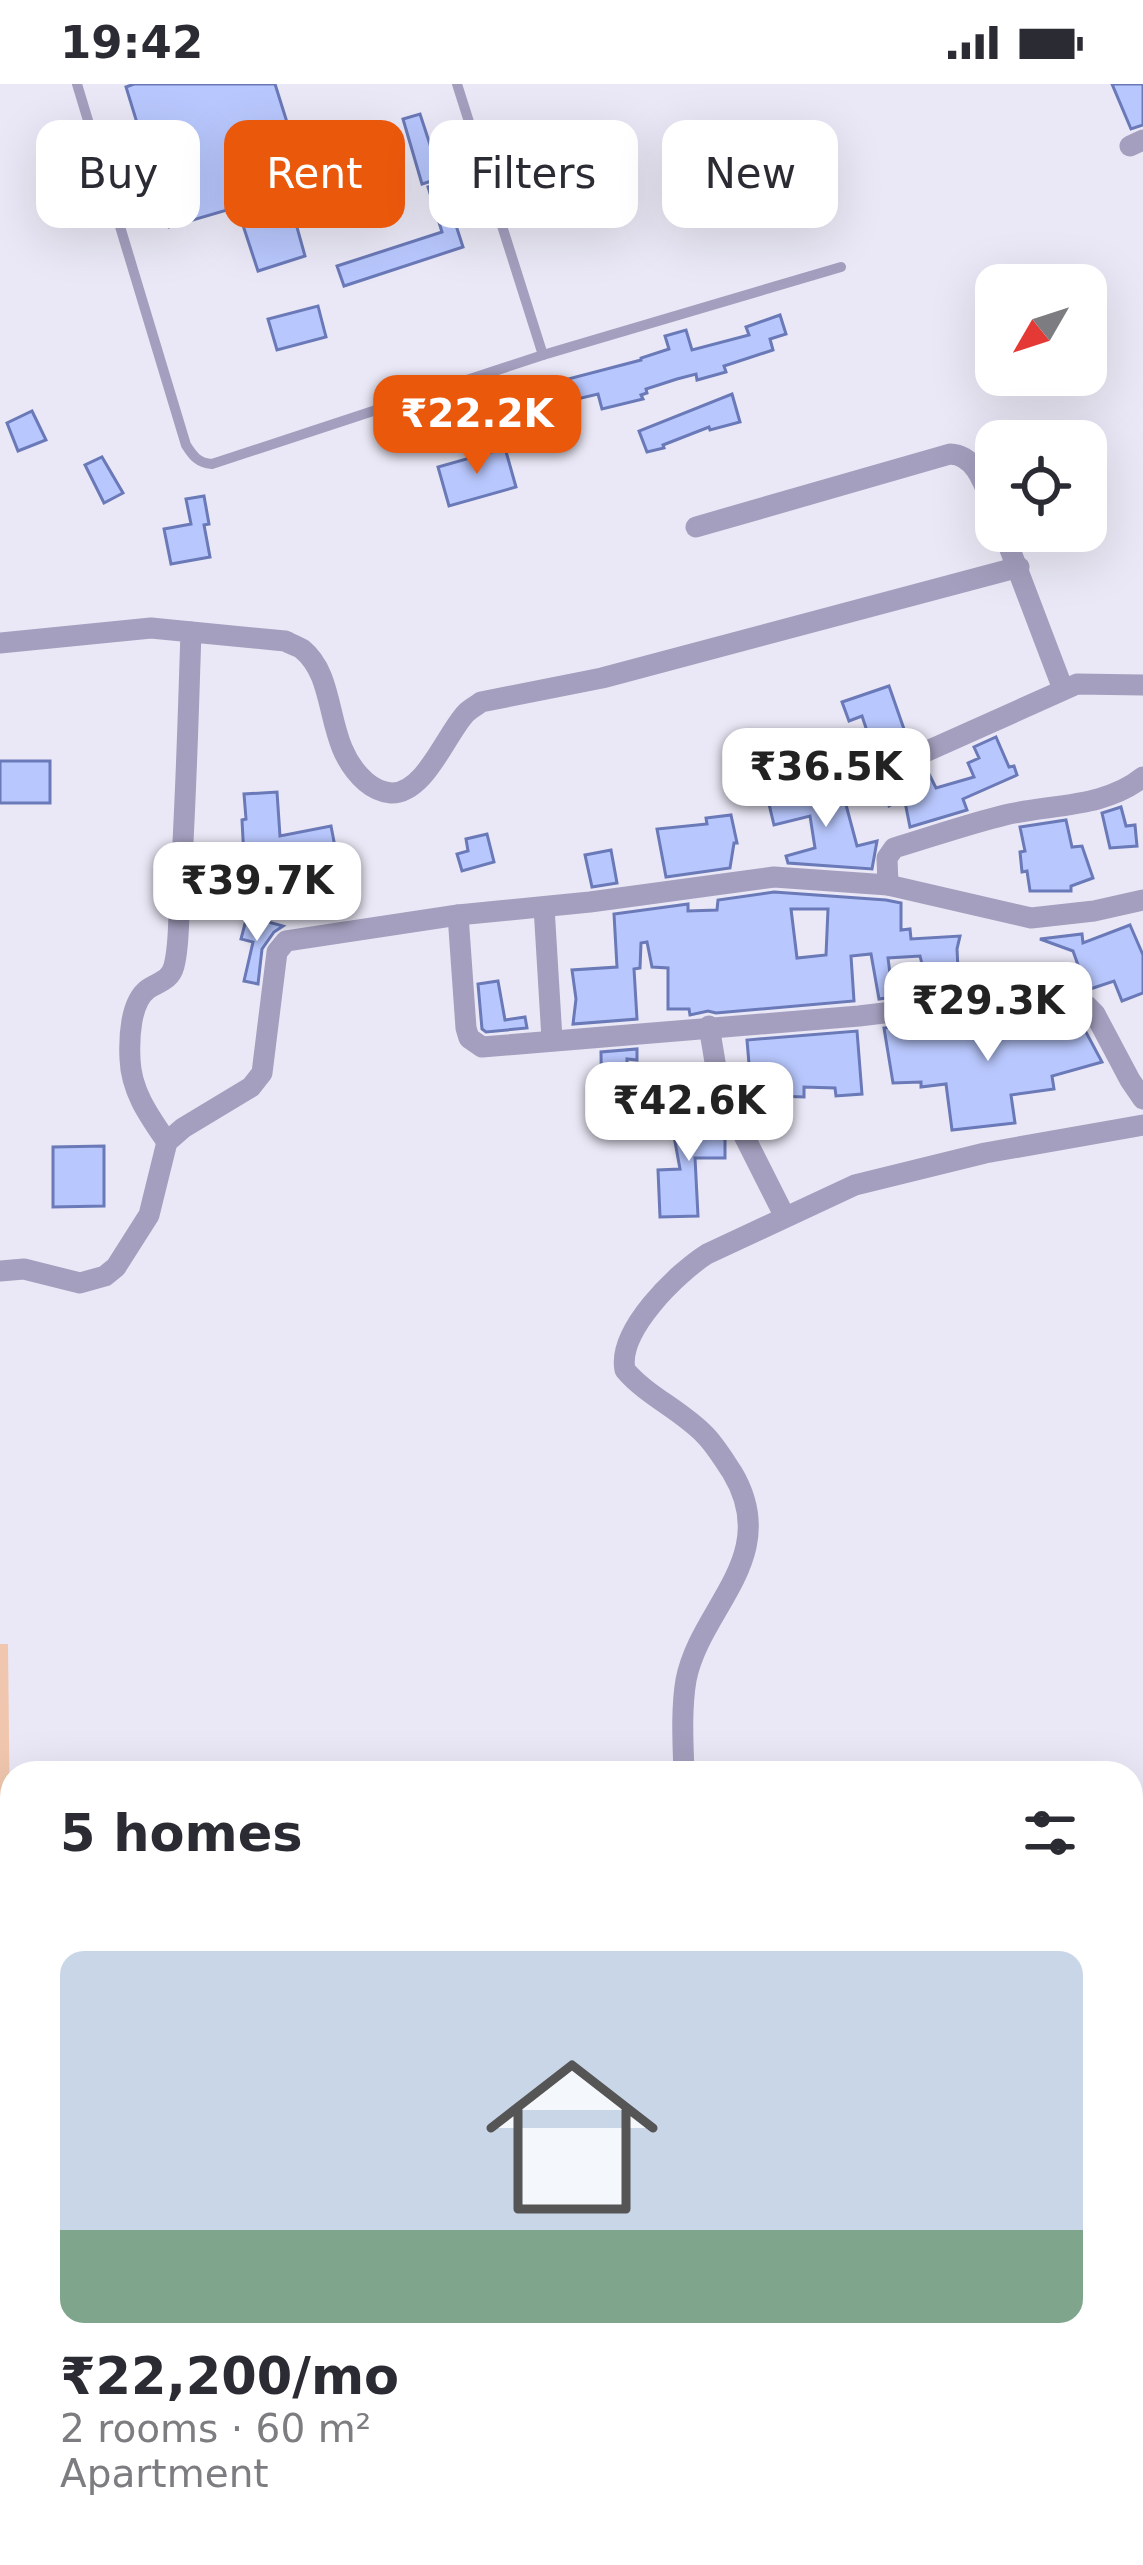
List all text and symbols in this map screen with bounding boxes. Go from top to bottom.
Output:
text: 19:42 [60,16,203,69]
chip: Buy [36,120,200,228]
chip: Rent [224,120,405,228]
chip: Filters [429,120,638,228]
chip: New [662,120,838,228]
north arrow [975,264,1107,396]
map controls [975,264,1107,552]
pin: ₹22.2K [379,375,575,477]
text: ₹22.2K [400,391,554,436]
button: locate [975,420,1107,552]
pin: ₹36.5K [728,728,924,830]
text: ₹36.5K [749,744,903,789]
pin: ₹39.7K [159,842,355,944]
text: ₹39.7K [180,858,334,903]
pin: ₹29.3K [890,962,1086,1064]
text: ₹29.3K [911,978,1065,1023]
pin: ₹42.6K [591,1062,787,1164]
text: ₹42.6K [612,1078,766,1123]
icon: filters [1017,1800,1083,1866]
text: 5 homes [60,1804,303,1863]
icon: home [464,2029,680,2245]
text: ₹22,200/mo [60,2347,399,2406]
text: 2 rooms · 60 m² [60,2406,371,2451]
text: Apartment [60,2451,269,2496]

